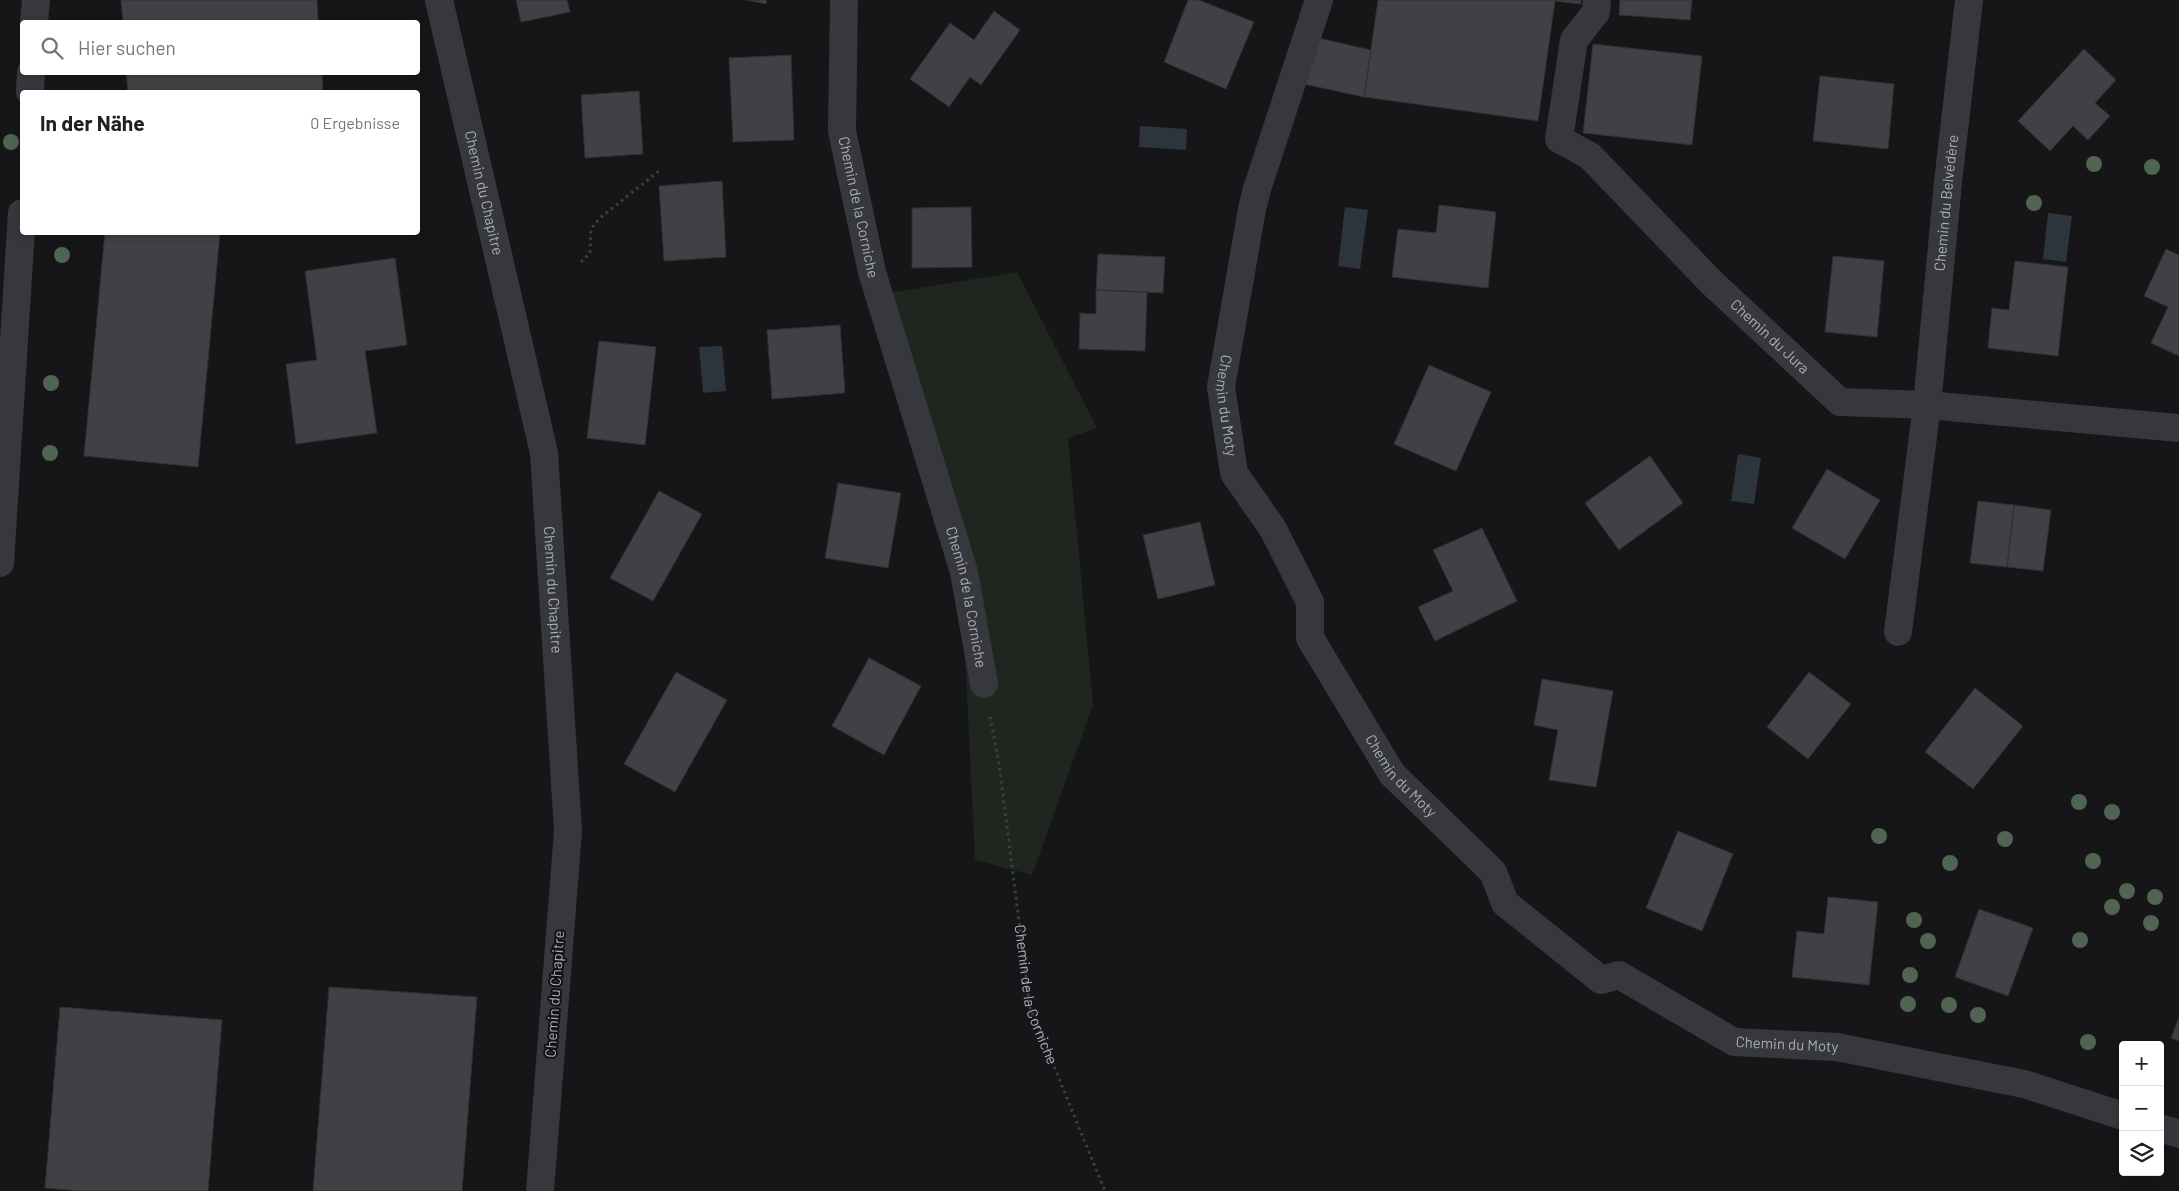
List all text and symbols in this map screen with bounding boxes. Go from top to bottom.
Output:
search box [20,20,420,75]
icon: search [38,34,66,62]
text: Hier suchen [78,36,176,59]
text: In der Nähe [40,110,145,135]
text: 0 Ergebnisse [310,113,400,132]
street label: Chemin du Chapitre [462,129,508,257]
street label: Chemin du Belvédère [1930,133,1961,272]
street label: Chemin de la Corniche [835,135,883,280]
street label: Chemin du Jura [1727,295,1814,377]
street label: Chemin du Moty [1212,353,1241,458]
street label: Chemin de la Corniche [943,524,991,669]
street label: Chemin du Chapitre [541,525,567,654]
street label: Chemin du Moty [1362,731,1441,820]
street label: Chemin de la Corniche [1012,923,1062,1067]
street label: Chemin du Chapitre [541,930,567,1058]
street label: Chemin du Moty [1735,1032,1839,1055]
map controls [2119,1041,2164,1176]
button: + [2119,1041,2164,1086]
button: − [2119,1086,2164,1131]
button: layers [2119,1131,2164,1176]

